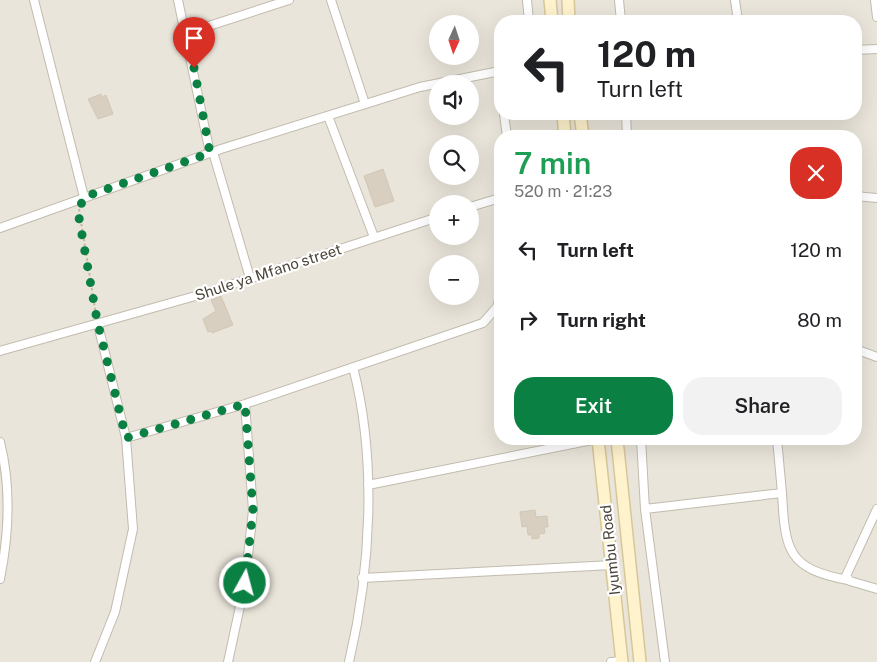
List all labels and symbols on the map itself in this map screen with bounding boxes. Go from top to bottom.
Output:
north arrow [429,15,479,65]
pin [173,17,215,68]
street label: Shule ya Mfano street [193,240,344,304]
street label: Iyumbu Road [597,504,623,596]
position arrow [218,556,270,608]

